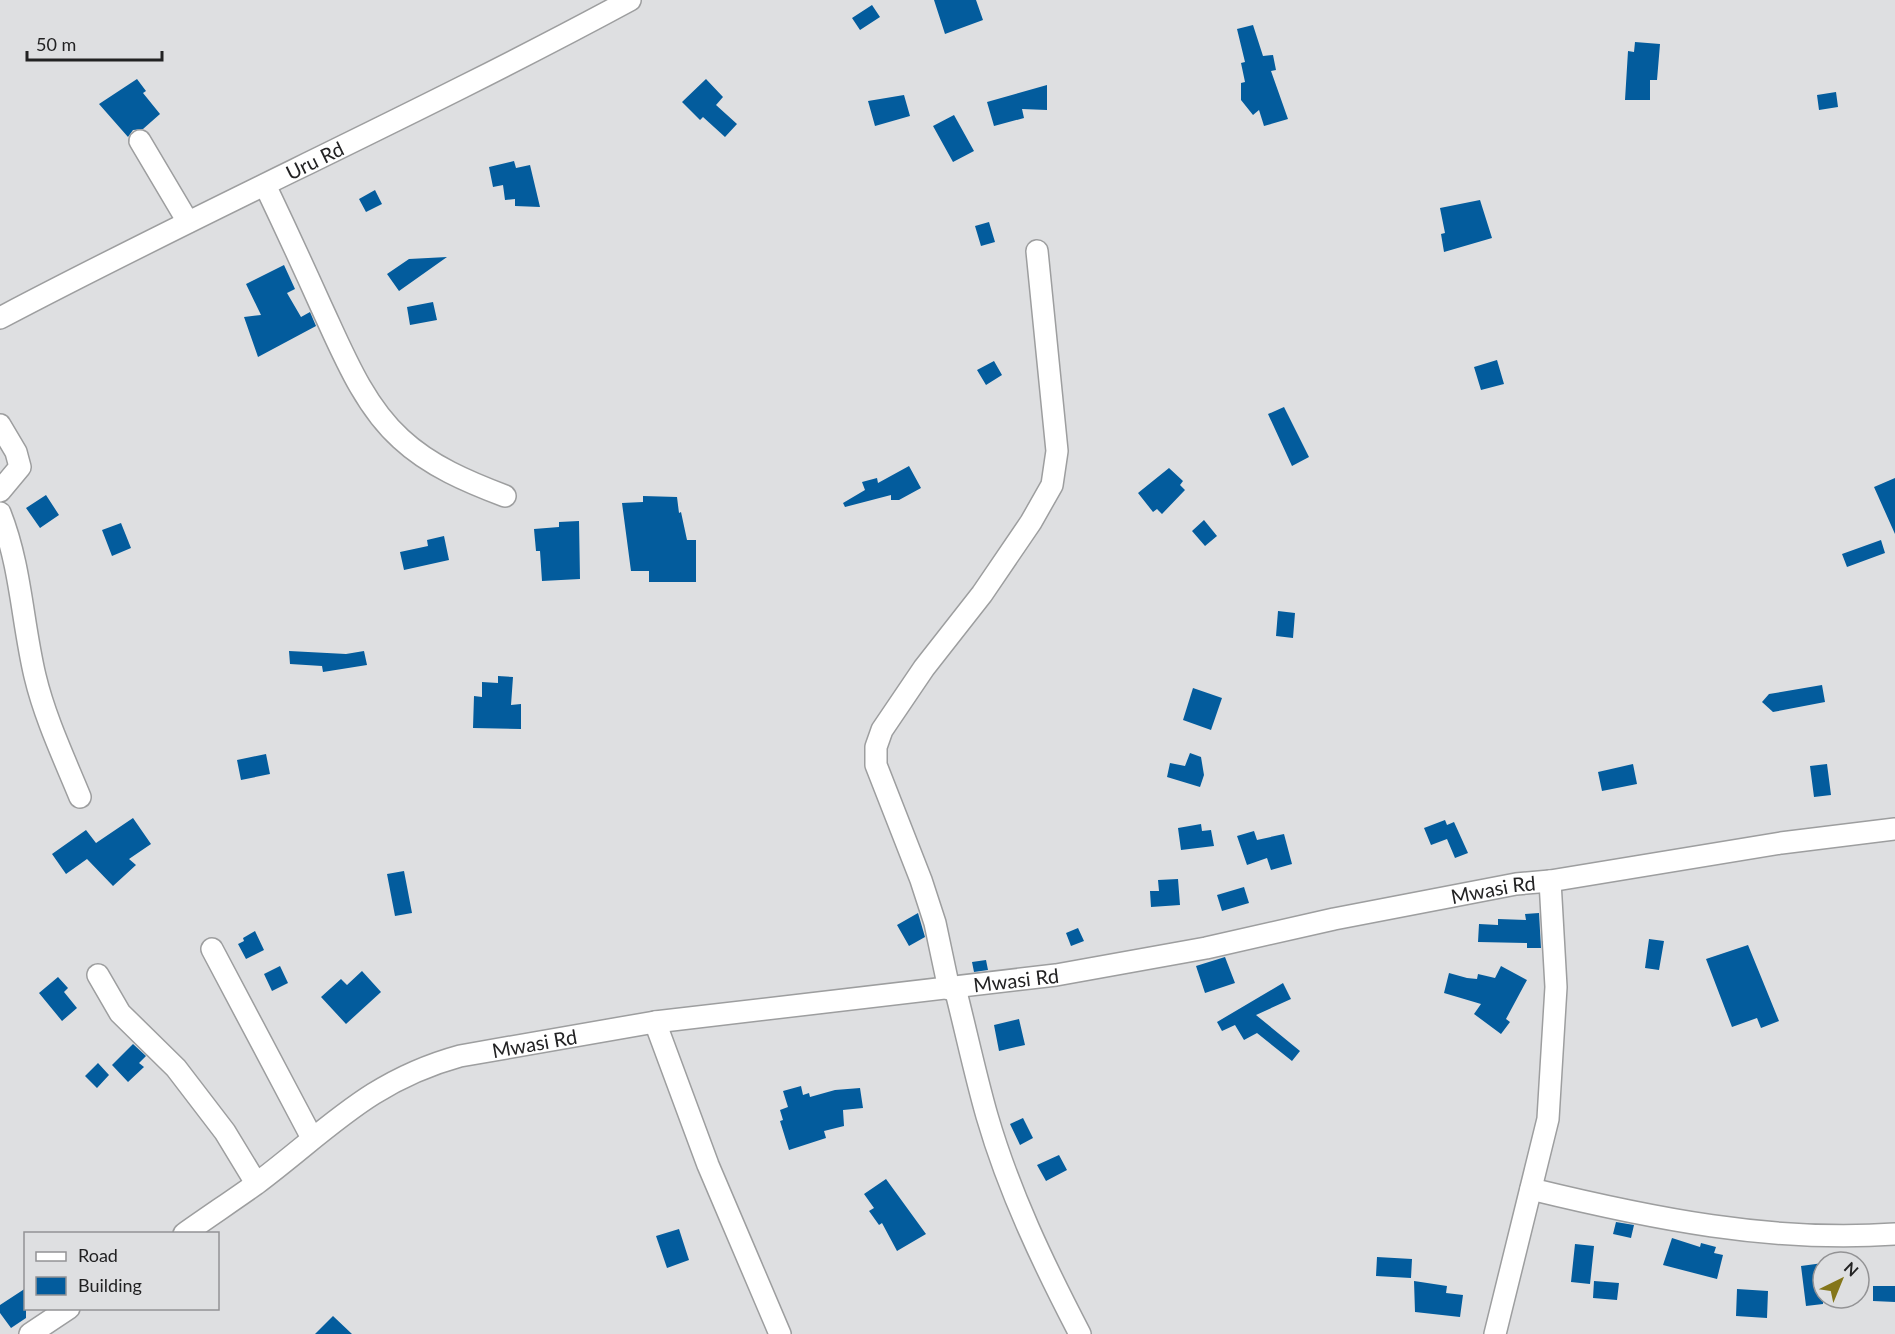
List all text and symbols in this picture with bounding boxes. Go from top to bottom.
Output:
scale bar [27,24,162,62]
text: 50 m [36,33,76,55]
street label: Uru Rd [282,136,347,184]
street label: Mwasi Rd [1449,870,1537,908]
street label: Mwasi Rd [972,963,1060,997]
street label: Mwasi Rd [490,1024,579,1062]
legend [24,1232,219,1310]
text: Road [78,1244,118,1266]
north arrow [1811,1250,1871,1310]
text: N [1841,1258,1863,1280]
text: Building [78,1274,142,1296]

